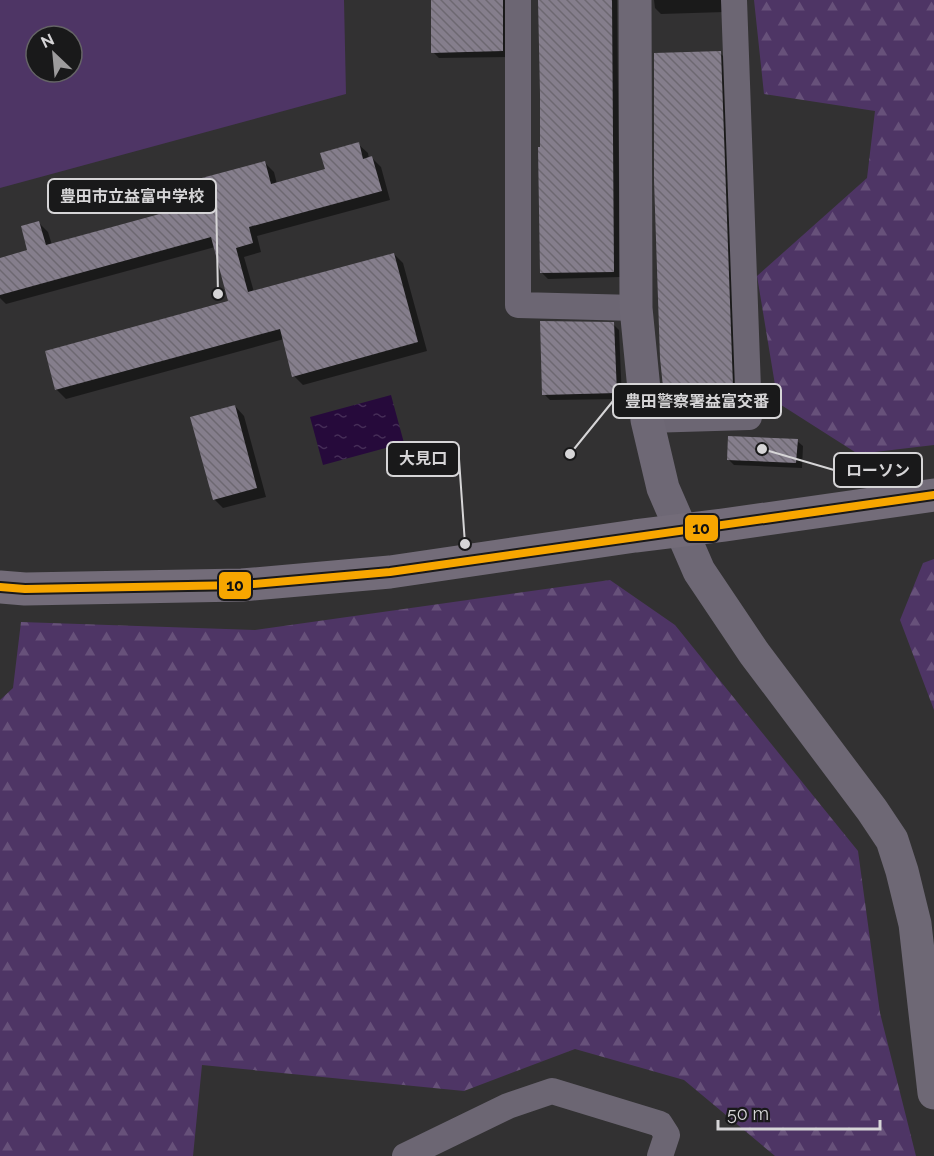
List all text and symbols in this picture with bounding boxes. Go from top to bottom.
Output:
north arrow [24,24,84,84]
text: N [38,30,57,52]
callout: 豊田市立益富中学校 [48,179,216,213]
text: 豊田市立益富中学校 [60,187,204,206]
callout: 豊田警察署益富交番 [613,384,781,418]
text: 豊田警察署益富交番 [625,392,769,411]
callout: 大見口 [387,442,459,476]
text: 大見口 [399,449,447,468]
callout: ローソン [834,453,922,487]
text: ローソン [846,461,910,480]
line badge: 10 [684,514,719,542]
text: 10 [692,519,710,538]
line badge: 10 [218,571,252,600]
text: 10 [226,576,244,595]
scale bar [718,1093,880,1131]
text: 50 m [727,1103,769,1124]

